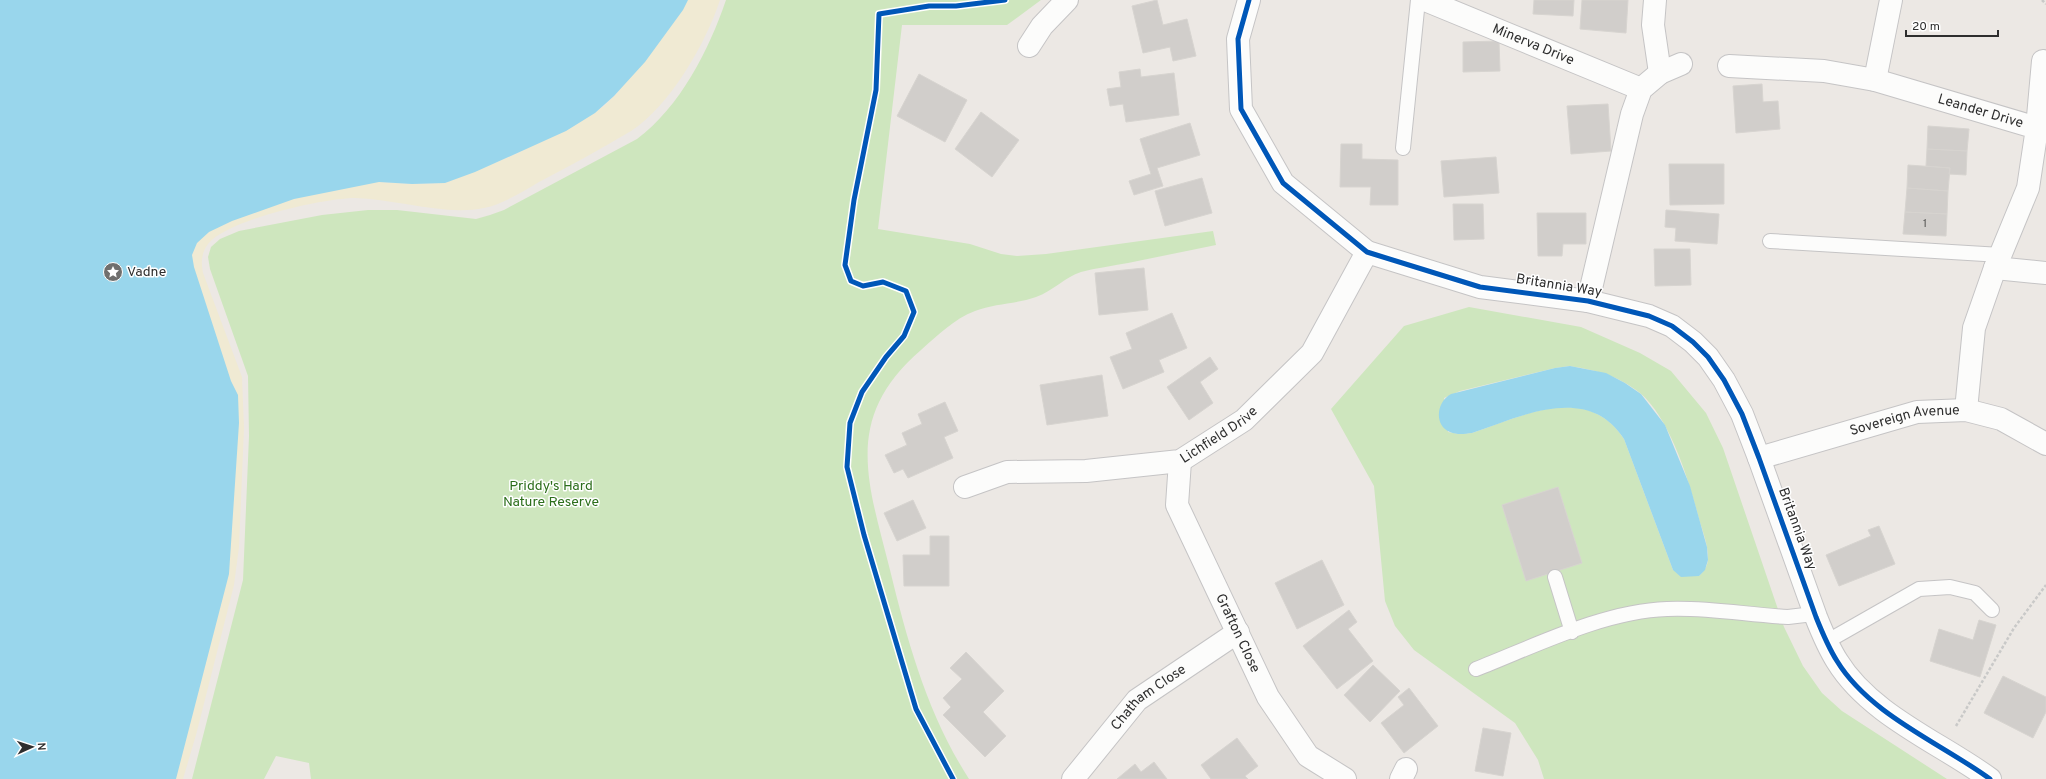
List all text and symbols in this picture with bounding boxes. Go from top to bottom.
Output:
scale bar [1906,12,1998,38]
text: 20 m [1912,19,1940,35]
street label: Minerva Drive [1490,20,1577,69]
street label: Leander Drive [1936,91,2025,132]
house number: 1 [1923,216,1927,232]
place icon: Vadne [102,261,124,283]
place label: Vadne [127,264,166,281]
street label: Britannia Way [1515,271,1603,301]
street label: Sovereign Avenue [1848,402,1960,440]
street label: Lichfield Drive [1177,403,1261,467]
park label: Priddy's Hard Nature Reserve [503,478,599,511]
street label: Britannia Way [1774,485,1820,573]
street label: Grafton Close [1212,591,1264,675]
street label: Chatham Close [1107,661,1189,734]
north arrow [12,727,52,767]
text: N [34,742,48,751]

